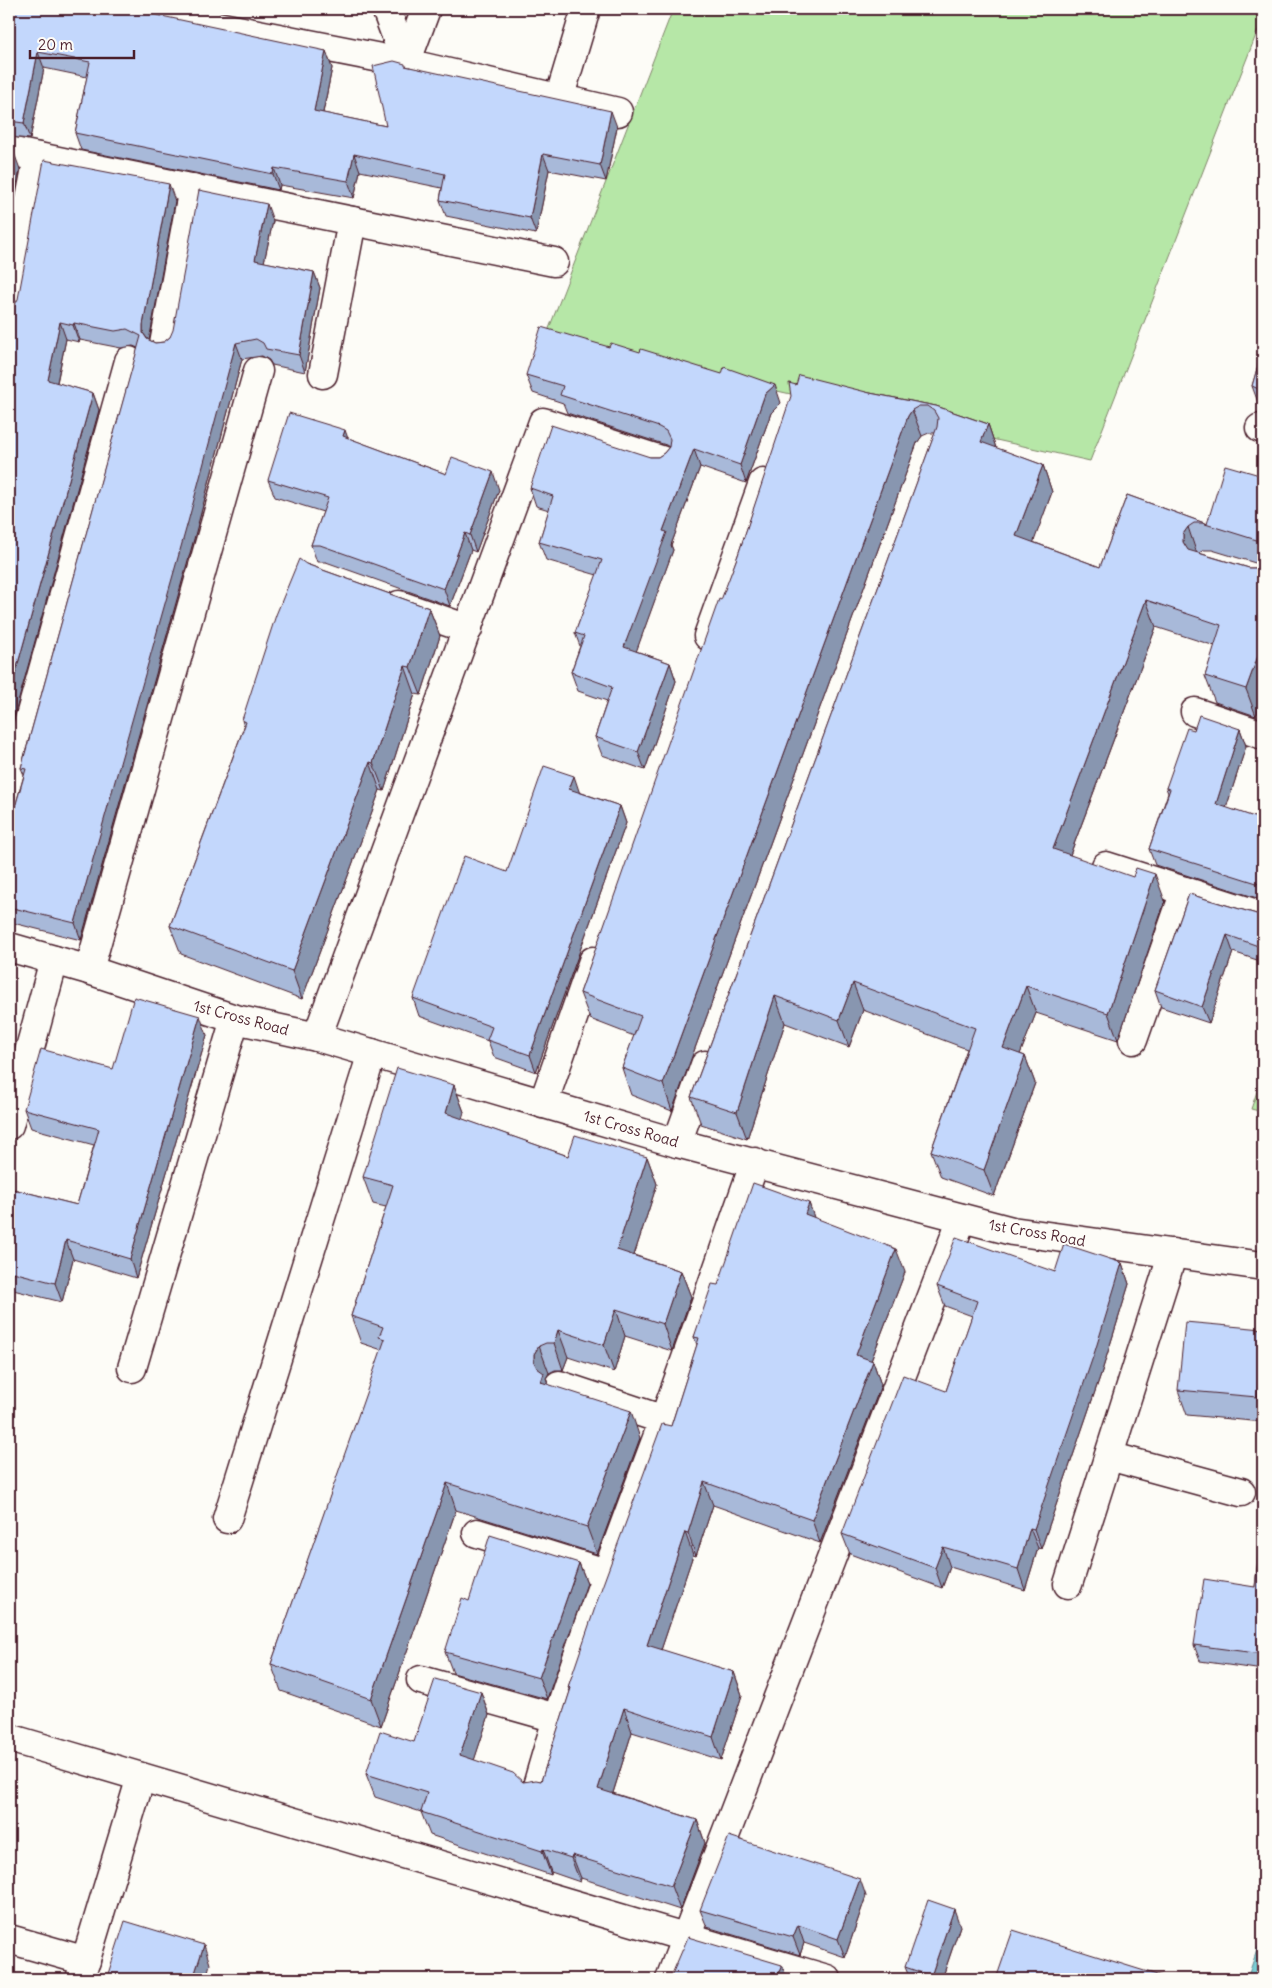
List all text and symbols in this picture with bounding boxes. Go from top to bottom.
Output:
scale bar [30,28,134,60]
text: 20 m [38,35,73,54]
street label: 1st Cross Road [191,996,291,1039]
street label: 1st Cross Road [581,1106,681,1151]
street label: 1st Cross Road [987,1215,1087,1250]

